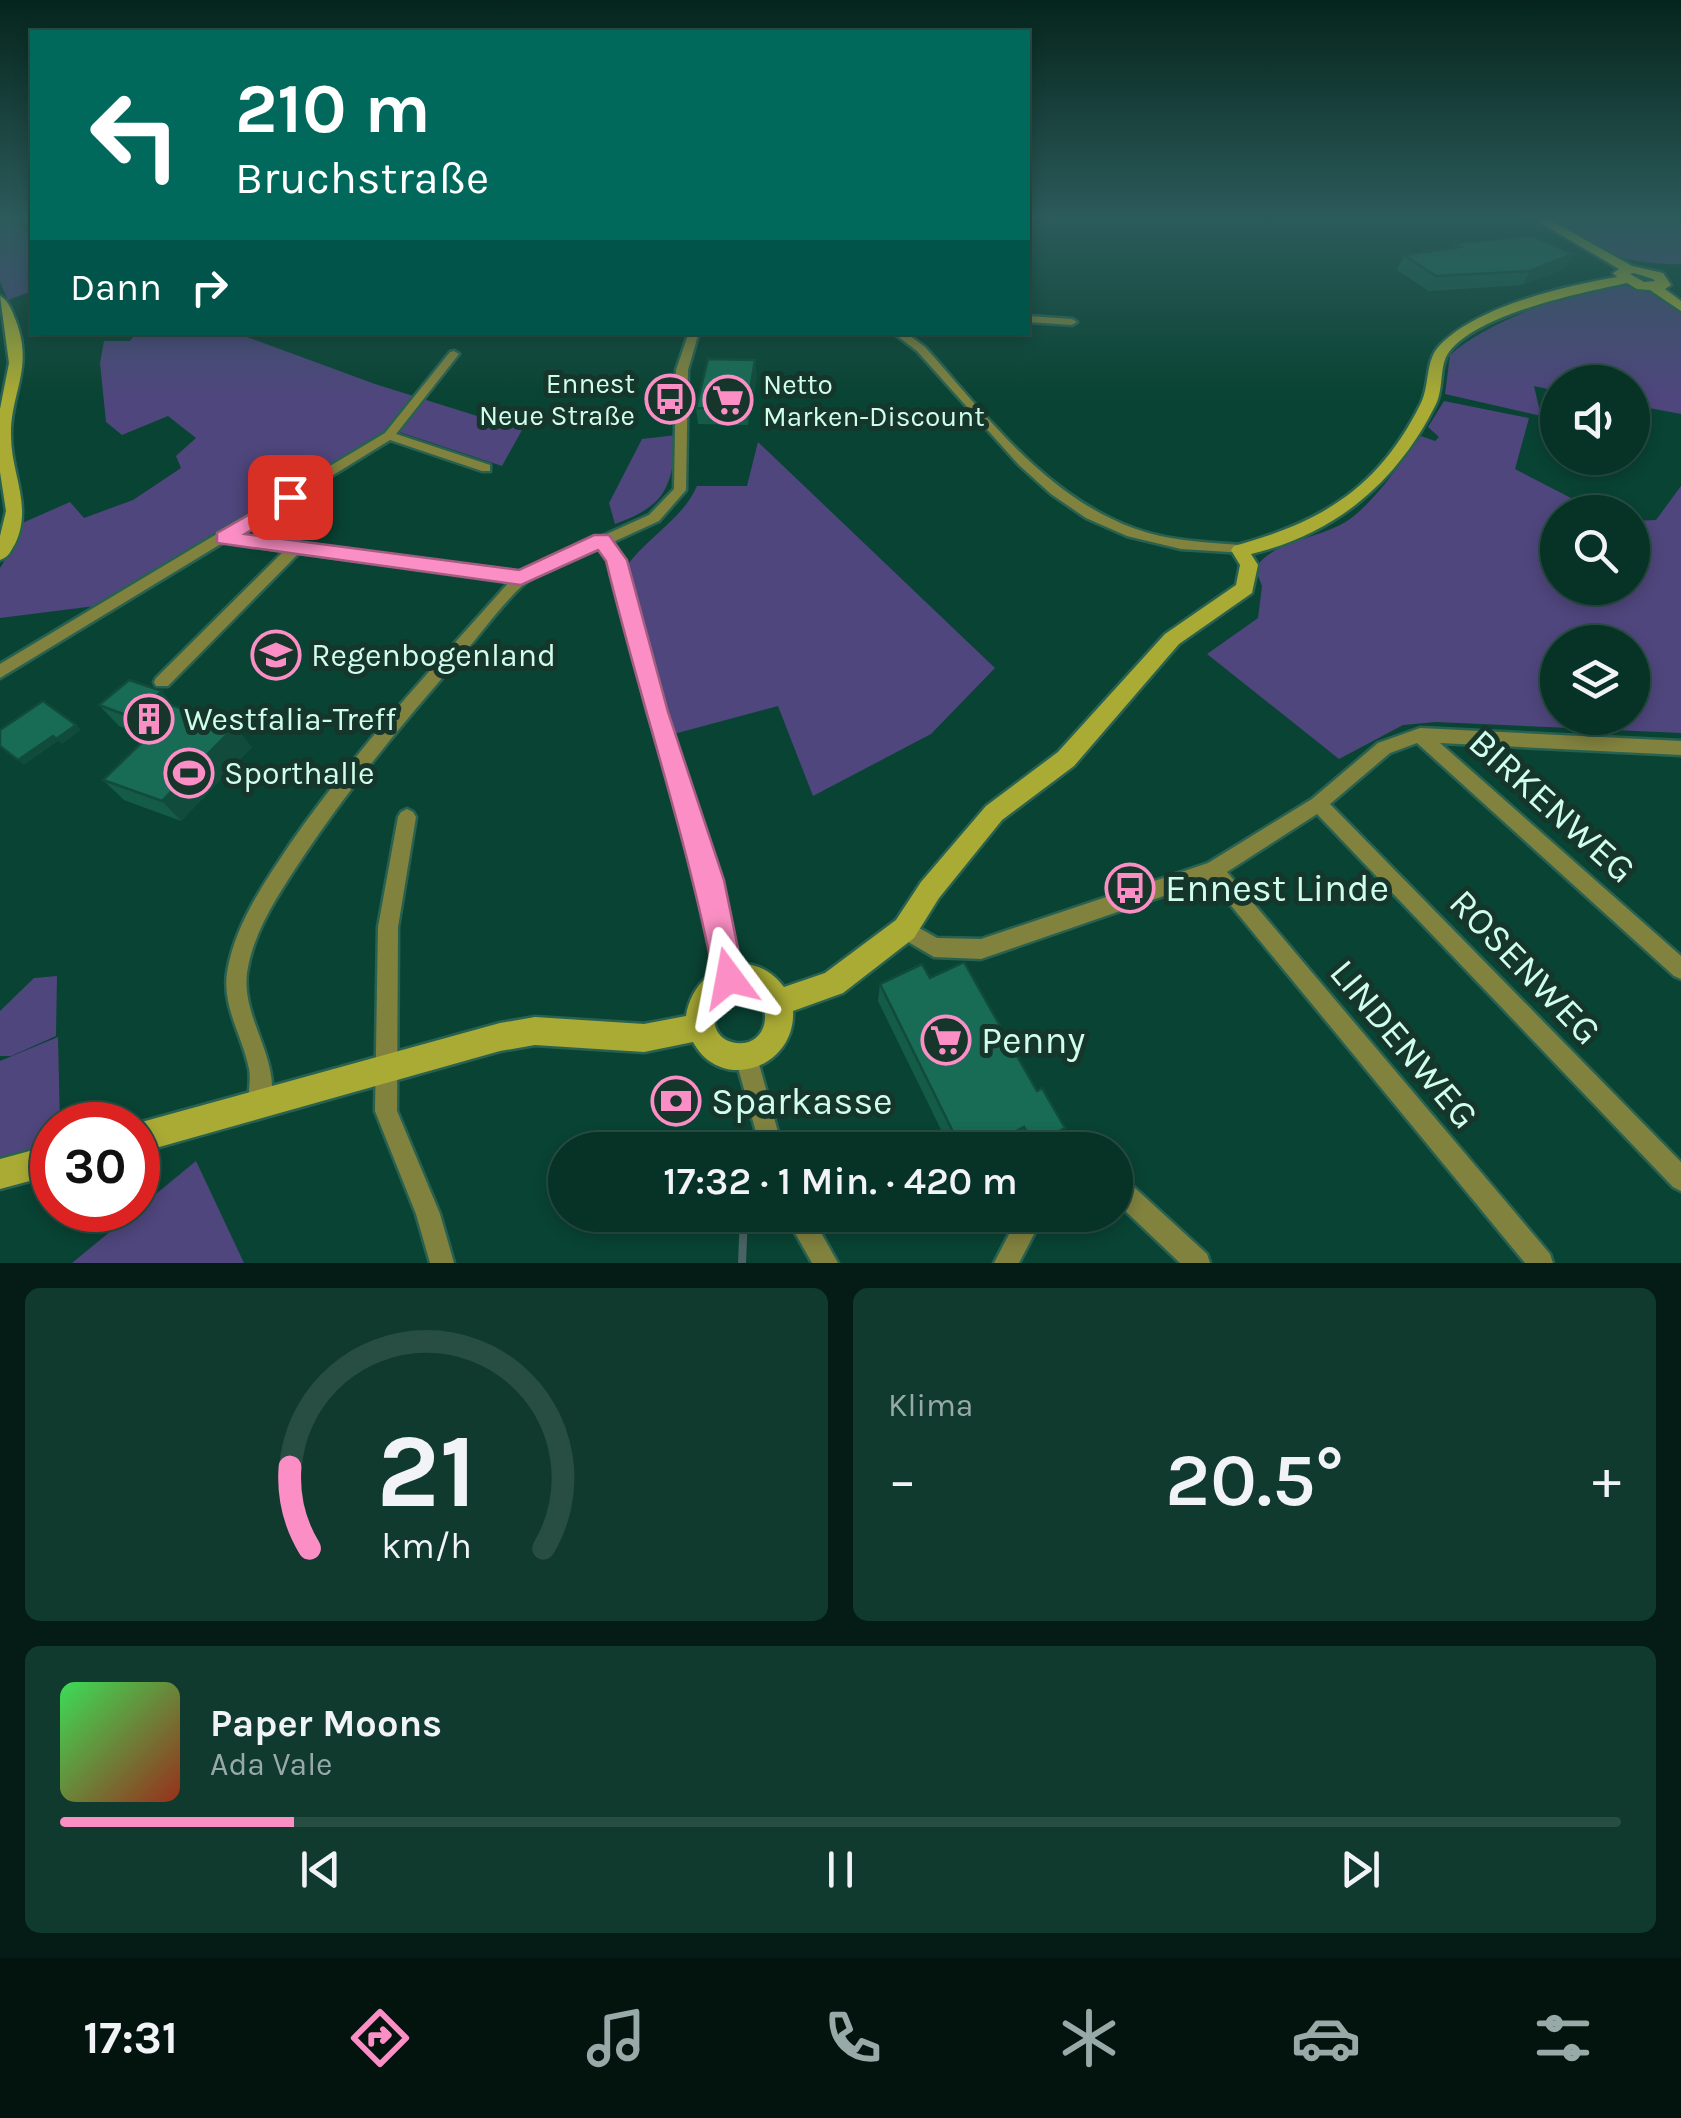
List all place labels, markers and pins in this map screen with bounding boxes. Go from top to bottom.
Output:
place label: Ennest Neue Straße [479,367,635,432]
place label: Netto Marken-Discount [763,368,985,433]
bus stop icon: Ennest Neue Straße [644,373,696,425]
supermarket icon: Netto Marken-Discount [702,374,754,426]
pin [248,455,333,540]
school or university icon: Regenbogenland [250,629,302,681]
place label: Regenbogenland [311,637,556,674]
building icon: Westfalia-Treff [123,693,175,745]
place label: Westfalia-Treff [184,701,397,738]
sports icon: Sporthalle [163,747,215,799]
place label: Sporthalle [224,755,374,792]
bus stop icon: Ennest Linde [1104,862,1156,914]
place label: Ennest Linde [1165,866,1389,911]
supermarket icon: Penny [920,1014,972,1066]
place label: Penny [981,1018,1085,1063]
bank icon: Sparkasse [650,1075,702,1127]
place label: Sparkasse [711,1079,893,1124]

